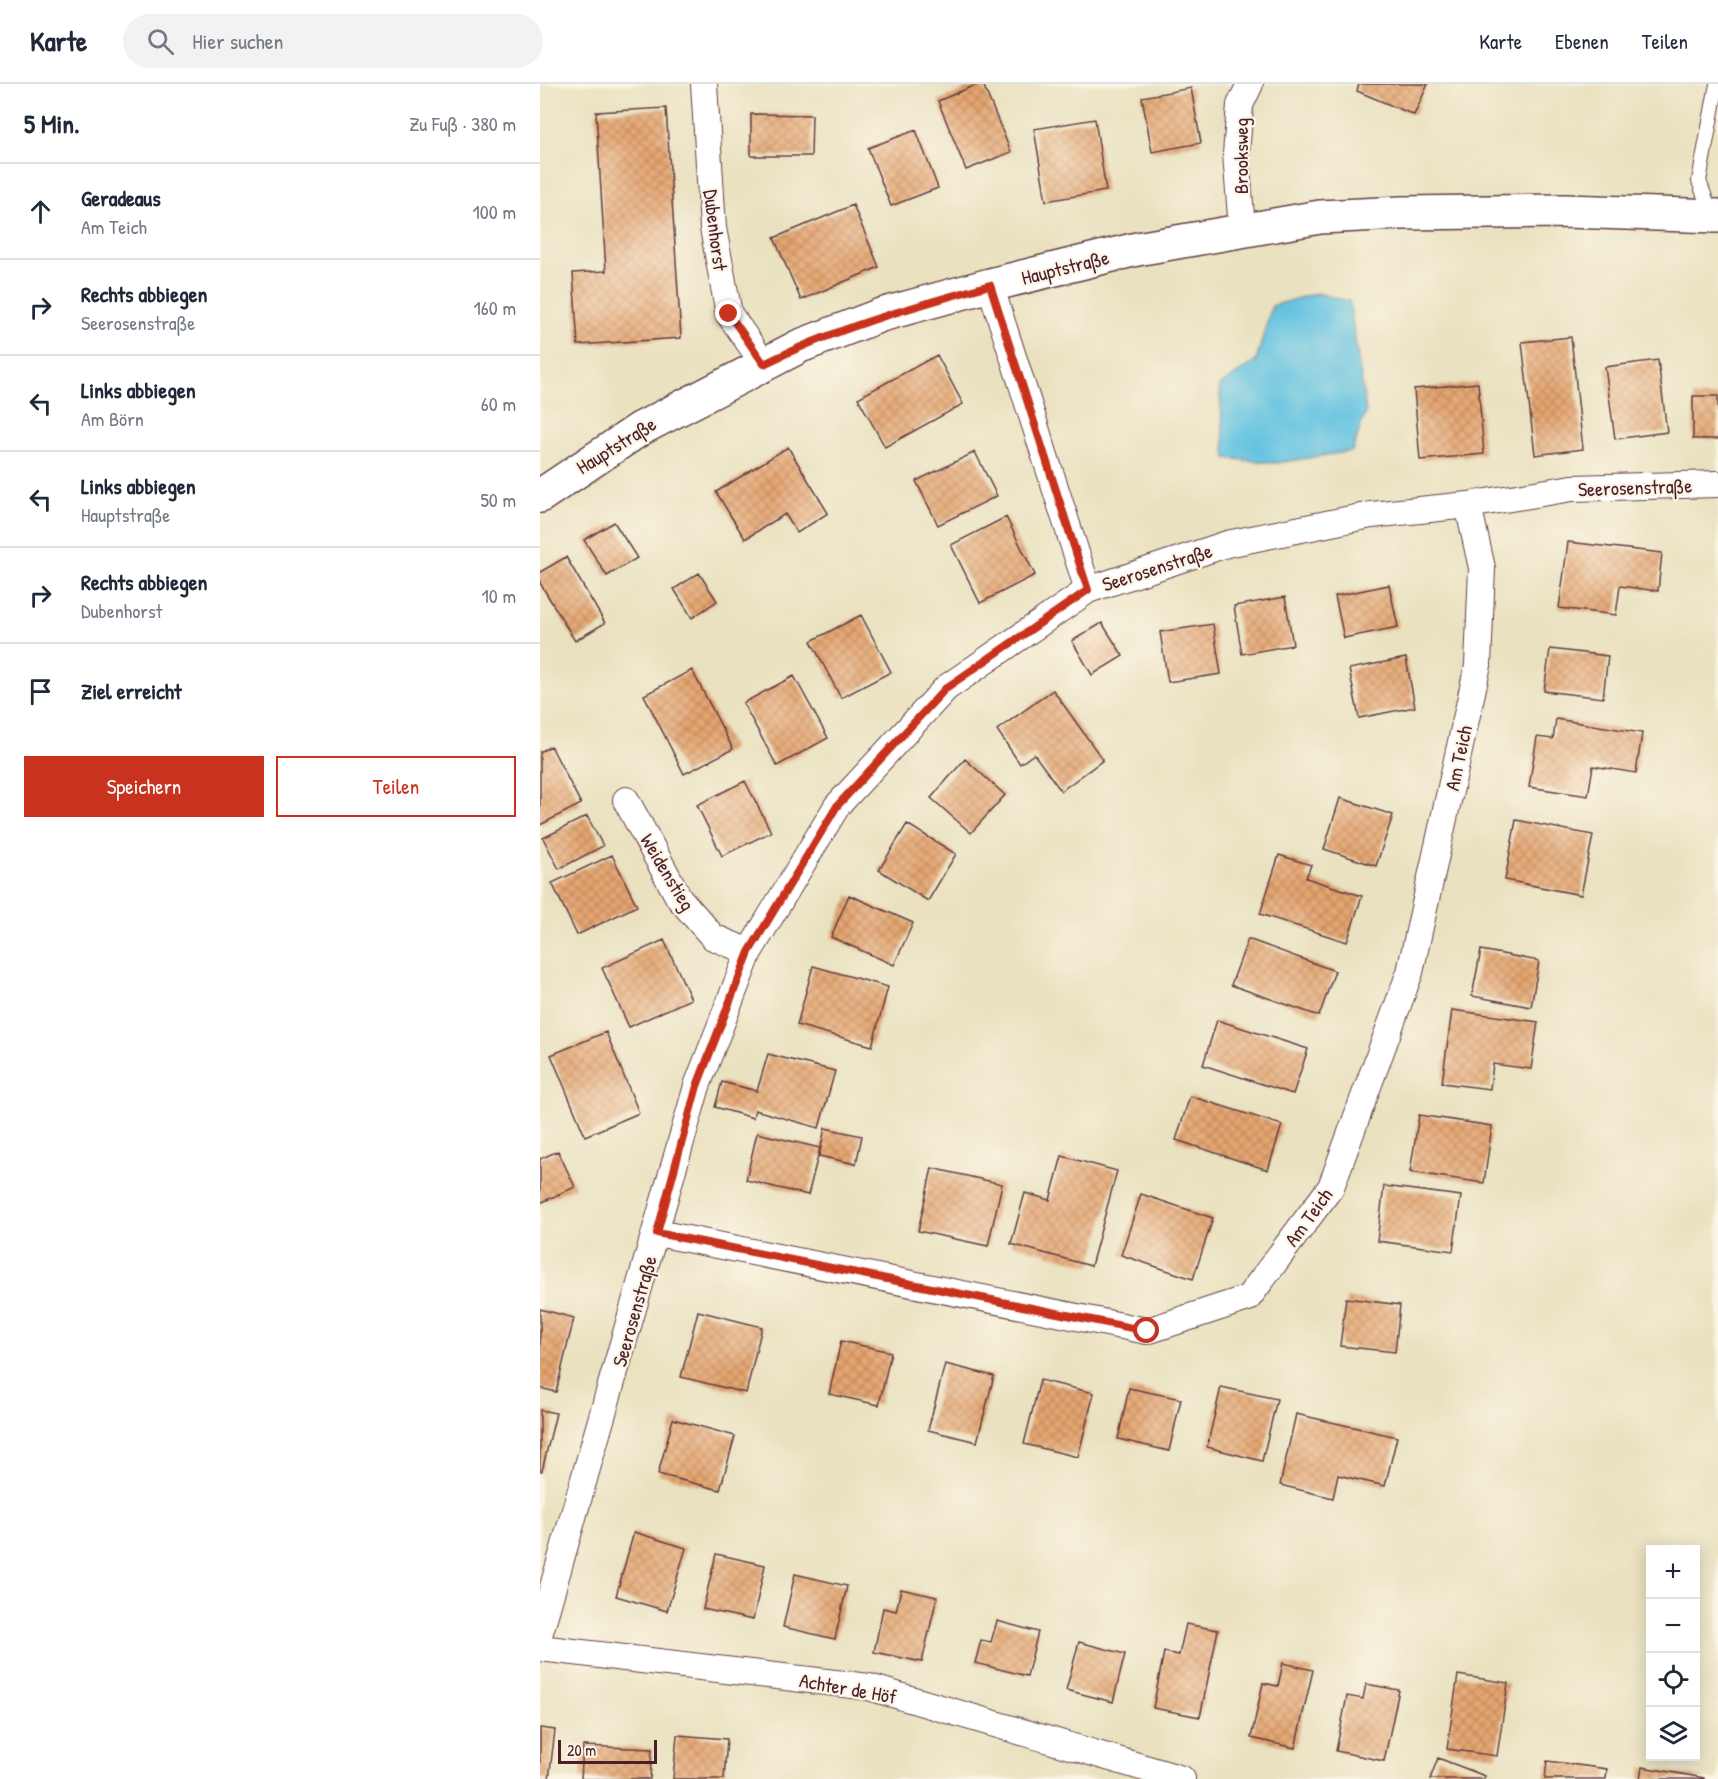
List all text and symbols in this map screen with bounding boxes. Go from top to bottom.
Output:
search box [123,14,543,68]
text: Karte [30,22,87,60]
icon: search [144,25,177,58]
text: Hier suchen [192,26,283,56]
text: Karte [1479,27,1522,56]
text: Ebenen [1555,27,1609,56]
text: Teilen [1642,27,1688,56]
text: 5 Min. [24,106,80,141]
text: Zu Fuß · 380 m [409,110,516,137]
street label: Brooksweg [1227,118,1254,194]
text: Geradeaus [81,183,161,213]
street label: Dubenhorst [698,188,735,273]
icon: ahead [24,195,57,228]
text: 100 m [473,198,516,225]
text: Am Teich [81,213,147,240]
street label: Hauptstraße [1018,243,1112,291]
text: Rechts abbiegen [81,279,208,309]
icon: right [24,291,57,324]
text: 160 m [474,294,516,321]
route end [715,300,741,326]
text: Seerosenstraße [81,309,195,336]
text: Links abbiegen [81,375,196,405]
icon: left [24,387,57,420]
text: 60 m [481,390,516,417]
text: Am Börn [81,405,144,432]
street label: Hauptstraße [571,410,661,480]
text: Links abbiegen [81,471,196,501]
street label: Seerosenstraße [1577,472,1693,502]
icon: left [24,483,57,516]
text: 50 m [480,486,516,513]
text: Hauptstraße [81,501,170,528]
street label: Seerosenstraße [1099,537,1216,597]
text: Rechts abbiegen [81,567,208,597]
icon: right [24,579,57,612]
text: 10 m [482,582,516,609]
text: Dubenhorst [81,597,162,624]
icon: arrive [24,675,57,708]
text: Ziel erreicht [81,676,181,706]
street label: Am Teich [1438,723,1478,793]
button: Speichern [24,756,264,817]
button: Teilen [276,756,516,817]
street label: Weidenstieg [634,828,702,916]
street label: Am Teich [1278,1182,1338,1252]
street label: Seerosenstraße [605,1252,663,1370]
route start [1133,1317,1159,1343]
map controls [1646,1545,1700,1761]
button: + [1646,1545,1700,1599]
button: − [1646,1599,1700,1653]
button: locate [1646,1653,1700,1707]
street label: Achter de Höf [797,1666,899,1710]
button: layers [1646,1707,1700,1761]
scale bar [558,1737,657,1764]
text: 20 m [567,1739,596,1761]

